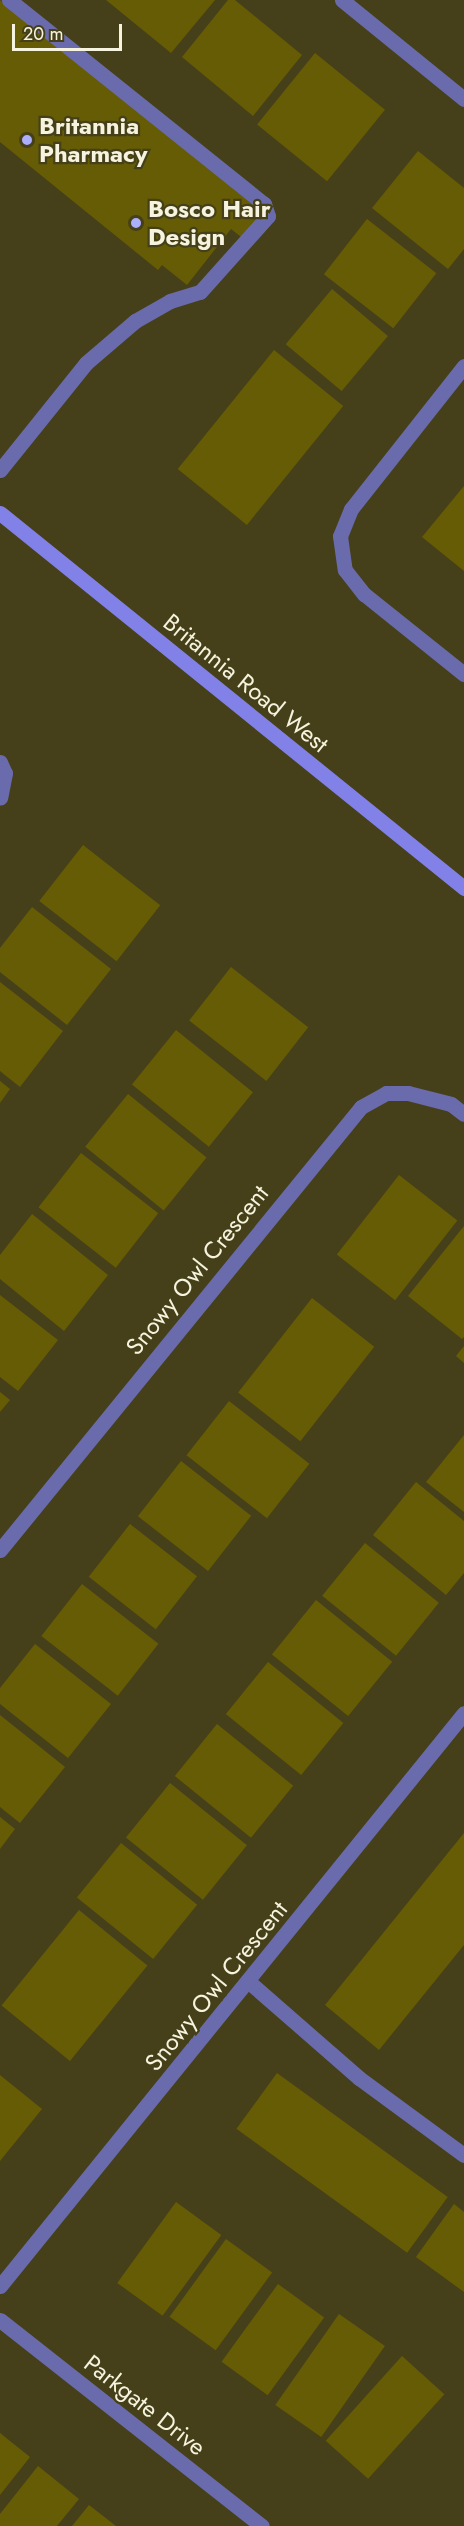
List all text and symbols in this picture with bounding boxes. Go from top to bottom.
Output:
scale bar [15,12,124,50]
text: 20 m [23,21,63,47]
place label: Britannia Pharmacy [39,112,147,168]
marker: Britannia Pharmacy [20,133,34,147]
place label: Bosco Hair Design [148,195,271,251]
marker: Bosco Hair Design [129,216,143,230]
street label: Britannia Road West [158,608,334,758]
street label: Snowy Owl Crescent [120,1179,274,1361]
street label: Snowy Owl Crescent [139,1895,293,2077]
street label: Parkgate Drive [78,2349,212,2461]

